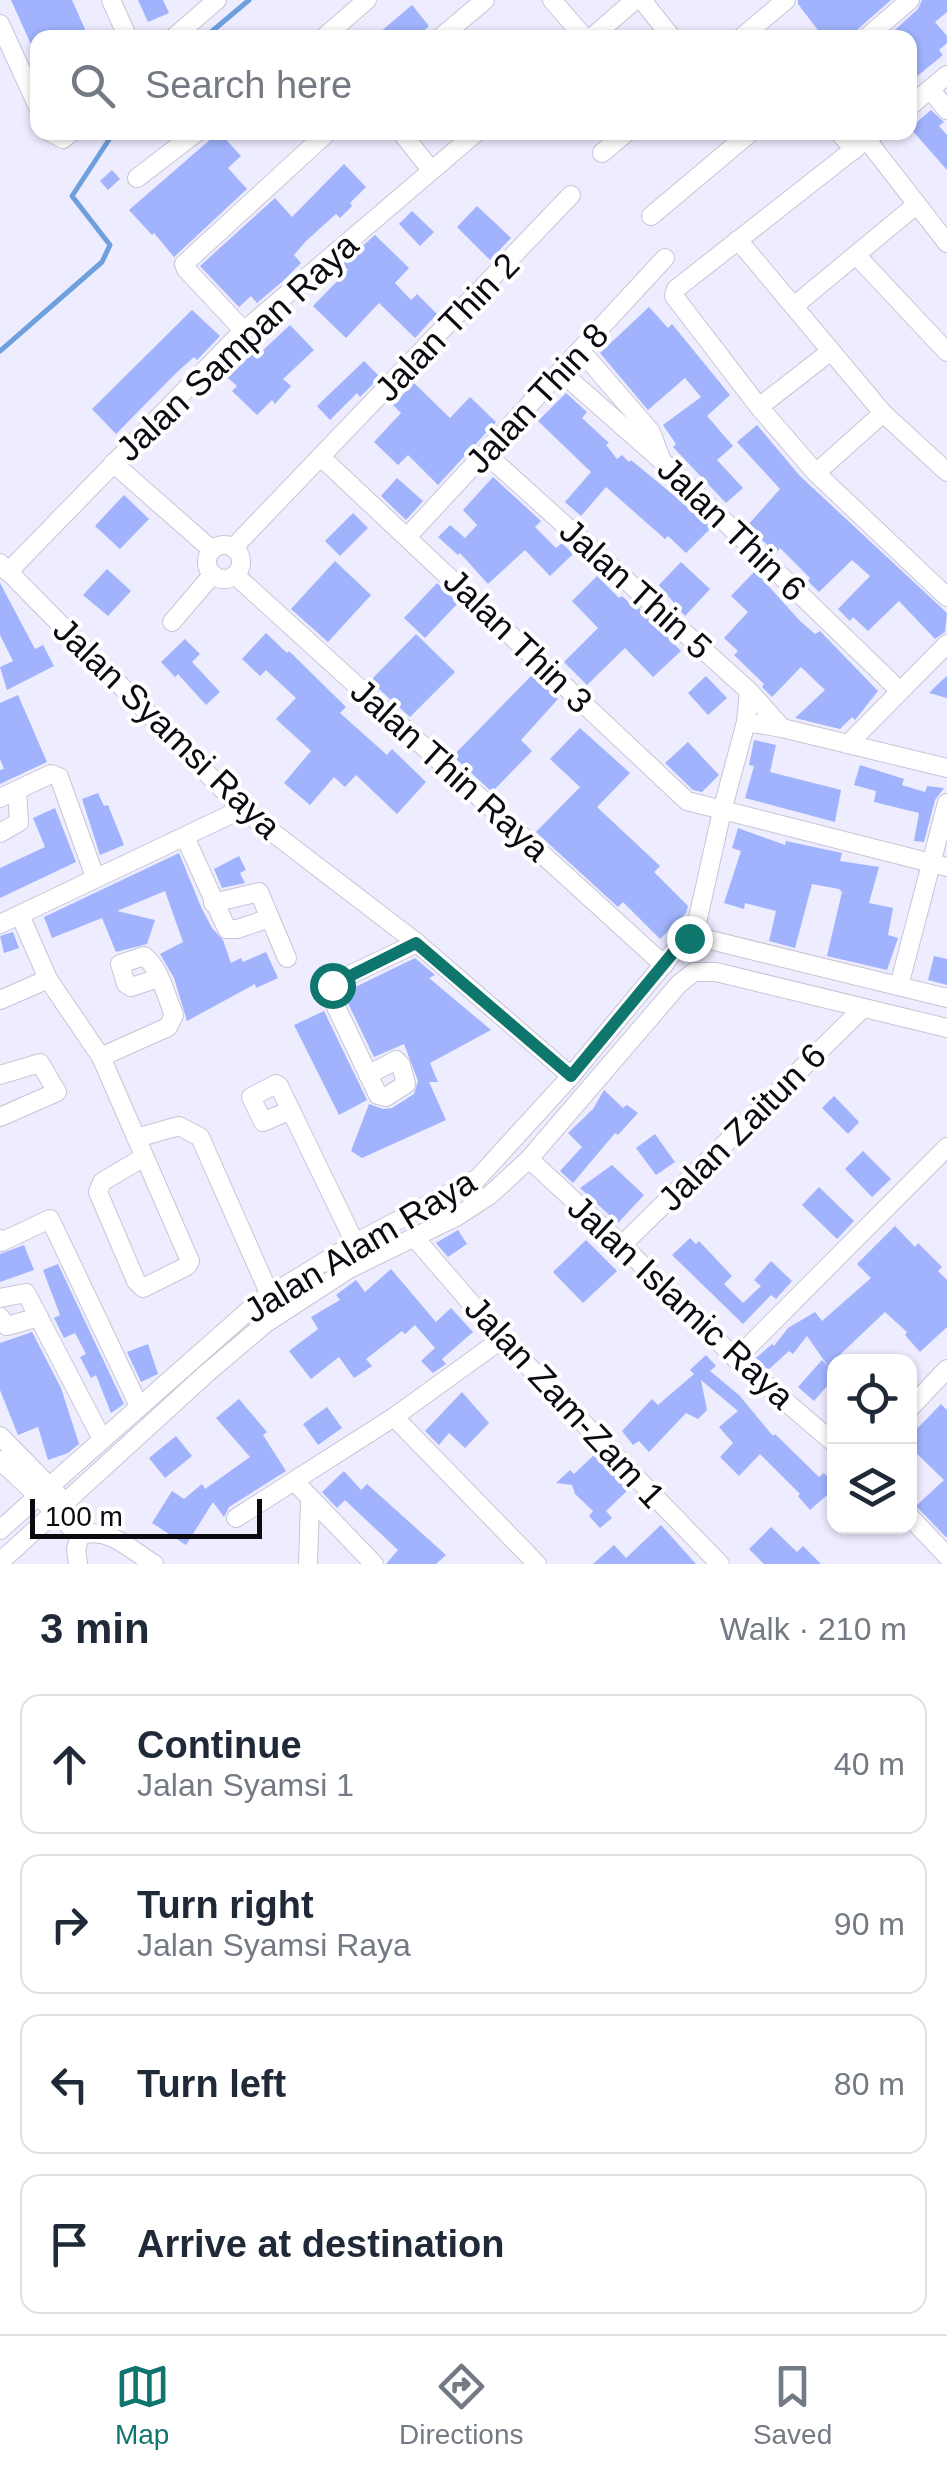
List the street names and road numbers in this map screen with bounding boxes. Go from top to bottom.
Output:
street label: Jalan Sampan Raya [108,225,366,468]
street label: Jalan Thin 2 [367,245,527,409]
street label: Jalan Thin 8 [458,315,616,480]
street label: Jalan Thin 6 [650,449,814,609]
street label: Jalan Thin 5 [553,511,720,667]
street label: Jalan Thin 3 [436,561,600,721]
street label: Jalan Syamsi Raya [46,610,289,846]
street label: Jalan Thin Raya [344,671,558,869]
street label: Jalan Zaitun 6 [650,1035,833,1218]
street label: Jalan Alam Raya [237,1161,483,1330]
street label: Jalan Islamic Raya [561,1187,802,1416]
street label: Jalan Zam-Zam 1 [458,1288,673,1515]

